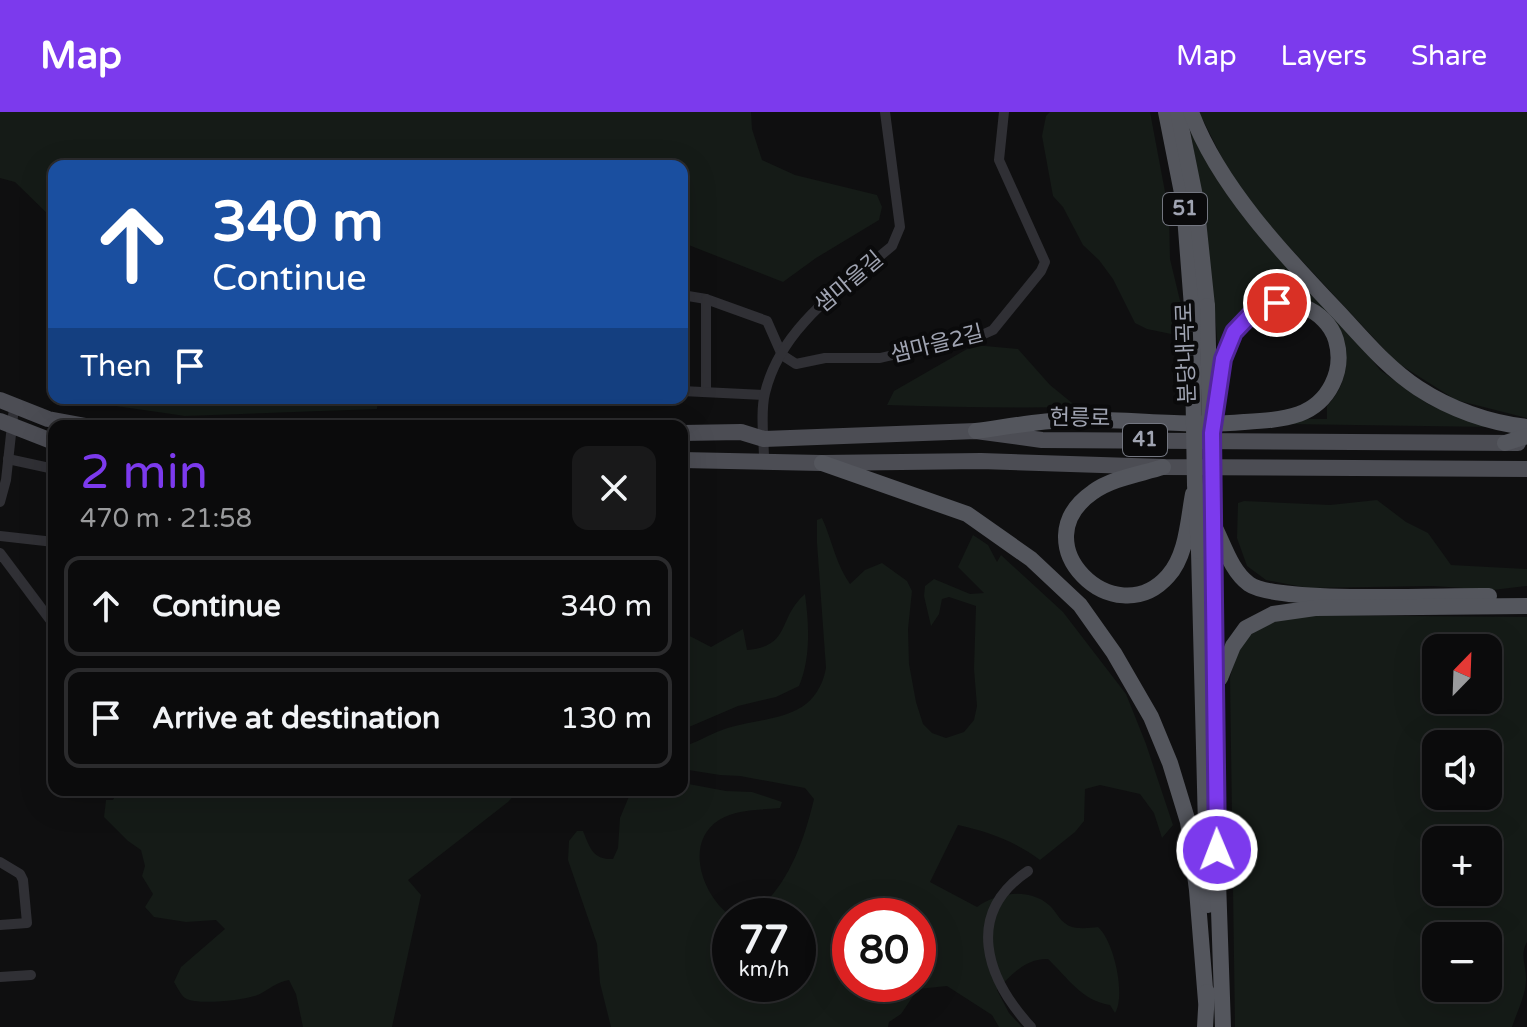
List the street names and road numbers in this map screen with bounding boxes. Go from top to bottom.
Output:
road number: 51 [1163,193,1207,225]
street label: 샘마을길 [810,246,888,318]
street label: 분당내곡로 [1171,302,1201,404]
street label: 샘마을2길 [888,320,986,368]
street label: 헌릉로 [1049,404,1111,432]
road number: 41 [1123,424,1167,456]

